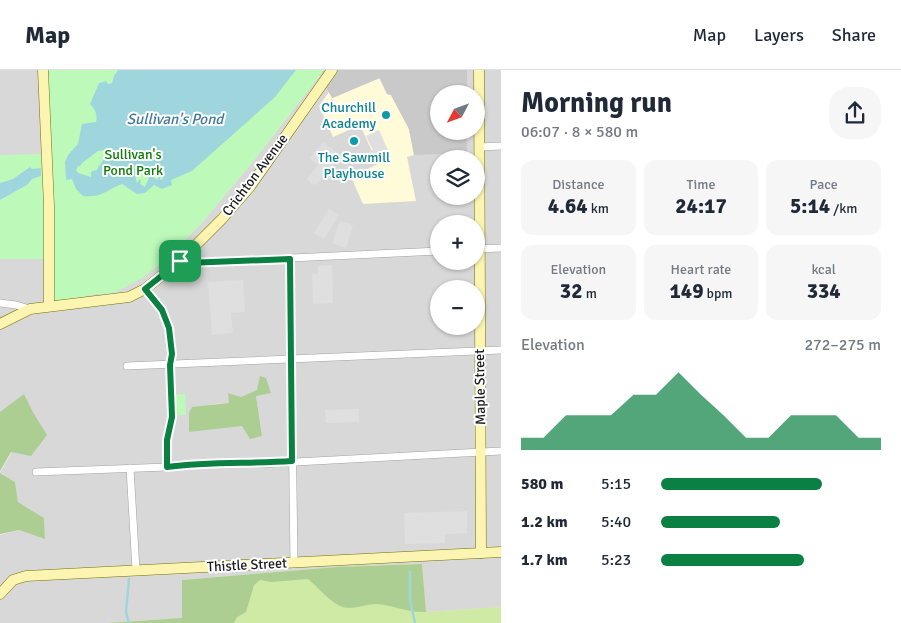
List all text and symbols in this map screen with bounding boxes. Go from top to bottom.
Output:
text: Map [25,20,70,50]
text: Map [693,24,726,46]
text: Layers [754,24,804,46]
text: Share [832,24,876,46]
north arrow [430,85,485,140]
map controls [430,85,485,335]
text: Morning run [521,86,672,120]
button: share [829,87,881,139]
place label: Churchill Academy [321,99,376,132]
marker: Churchill Academy [380,109,392,121]
water label: Sullivan's Pond [127,110,225,128]
text: 06:07 · 8 × 580 m [521,122,638,142]
street label: Crichton Avenue [219,131,291,219]
marker: The Sawmill Playhouse [348,135,360,147]
park label: Sullivan's Pond Park [103,146,163,179]
place label: The Sawmill Playhouse [318,149,390,182]
button: layers [430,150,485,205]
text: Distance [552,176,604,193]
text: Time [687,176,715,193]
text: Pace [810,176,838,193]
text: 4.64 [548,193,588,219]
text: 24:17 [675,193,727,219]
text: 5:14 [790,193,830,219]
text: km [588,200,609,217]
text: /km [830,200,857,217]
button: + [430,215,485,270]
pin [159,240,201,282]
icon: arrive [166,247,194,275]
text: Elevation [550,261,606,278]
text: Heart rate [671,261,731,278]
text: kcal [811,261,836,278]
text: 32 [560,278,583,304]
text: 149 [669,278,703,304]
text: 334 [807,278,841,304]
button: − [430,280,485,335]
text: m [583,285,597,302]
text: bpm [703,285,733,302]
text: Elevation [521,335,585,355]
text: 272–275 m [804,335,881,355]
street label: Maple Street [471,349,489,425]
text: 580 m [521,474,563,494]
text: 5:15 [601,474,631,494]
text: 1.2 km [521,512,568,532]
text: 5:40 [601,512,631,532]
text: 1.7 km [521,550,568,570]
text: 5:23 [601,550,631,570]
street label: Thistle Street [207,554,287,576]

